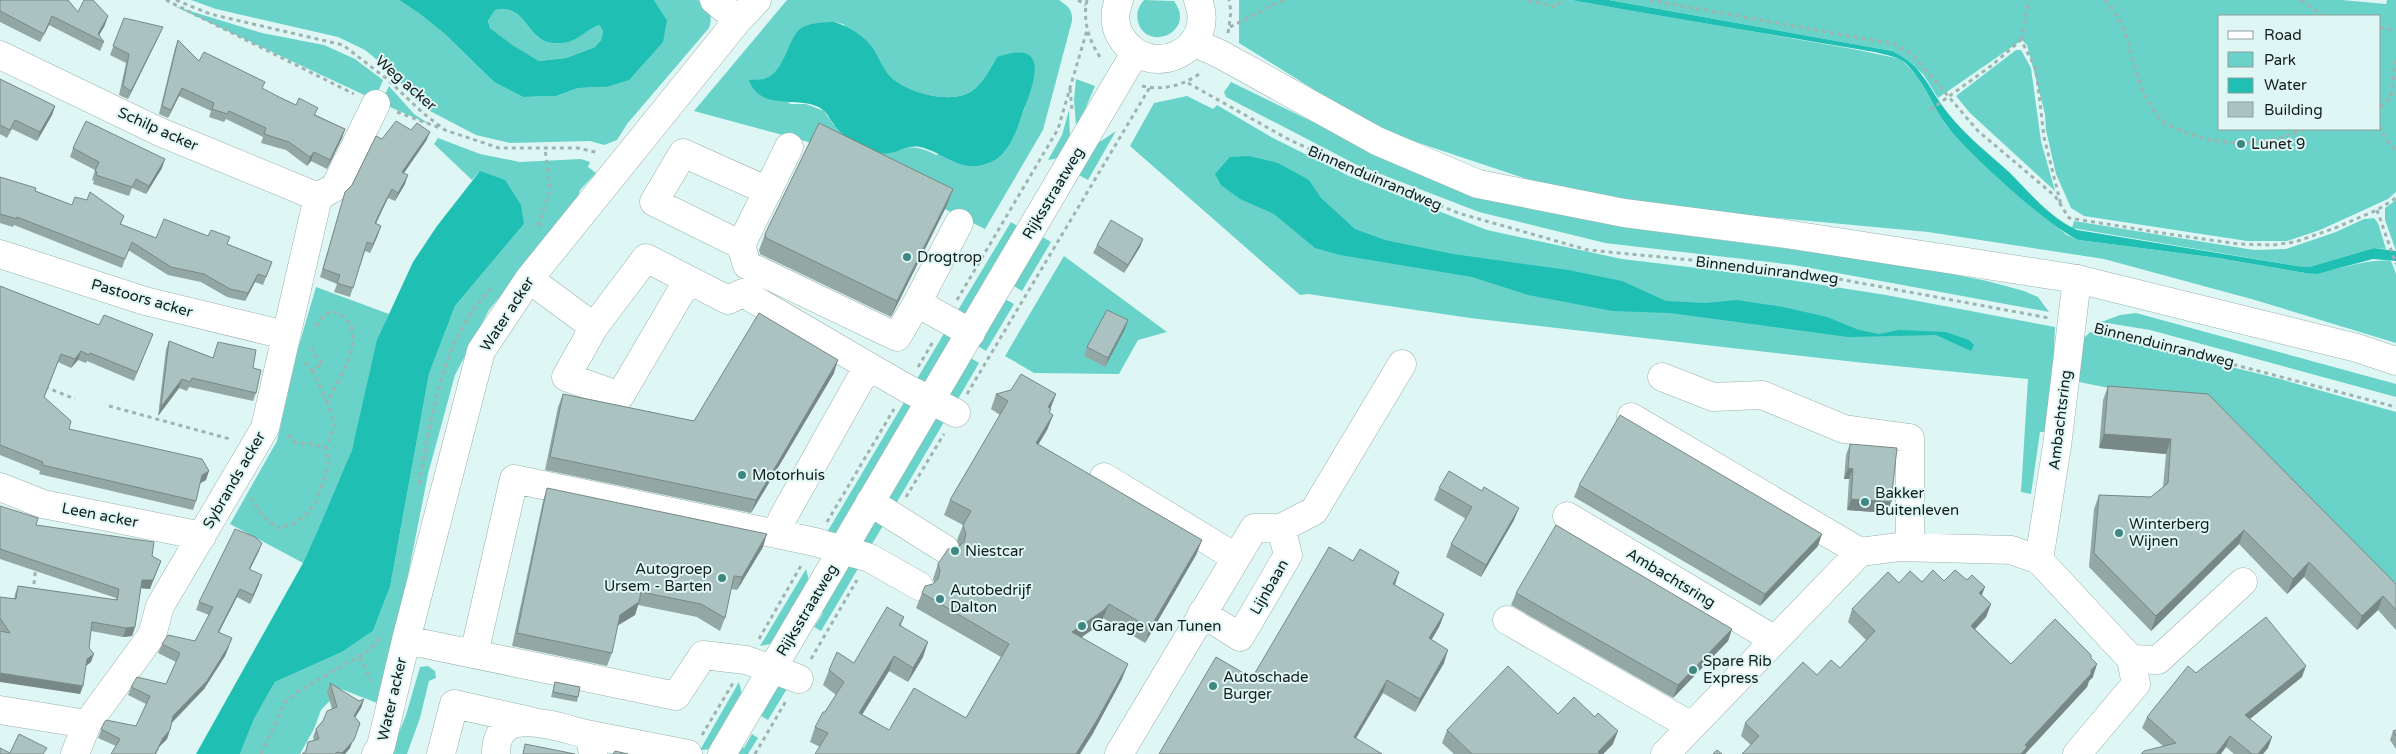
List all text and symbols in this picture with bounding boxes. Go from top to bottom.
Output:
legend [2218,15,2381,130]
text: Road [2264,26,2302,44]
text: Park [2264,51,2296,69]
street label: Weg acker [372,52,440,115]
text: Water [2264,76,2307,94]
text: Building [2264,101,2323,119]
street label: Schilp acker [115,103,201,155]
place label: Lunet 9 [2251,135,2305,153]
marker: Lunet 9 [2235,138,2247,150]
street label: Binnenduinrandweg [1305,142,1445,214]
street label: Rijksstraatweg [1018,144,1088,242]
place label: Drogtrop [917,248,982,266]
marker: Drogtrop [901,251,913,263]
street label: Binnenduinrandweg [1694,252,1840,288]
street label: Water acker [476,273,538,355]
street label: Pastoors acker [89,275,195,321]
street label: Binnenduinrandweg [2092,319,2236,371]
street label: Ambachtsring [2045,369,2075,471]
street label: Sybrands acker [199,428,269,532]
place label: Motorhuis [752,466,825,484]
marker: Motorhuis [736,469,748,481]
place label: Bakker Buitenleven [1875,484,1959,519]
marker: Bakker Buitenleven [1859,496,1871,508]
street label: Leen acker [60,499,140,531]
place label: Winterberg Wijnen [2129,515,2210,550]
marker: Winterberg Wijnen [2113,527,2125,539]
place label: Niestcar [965,542,1024,560]
street label: Ambachtsring [1623,544,1719,612]
marker: Niestcar [949,545,961,557]
street label: Lijnbaan [1246,556,1292,618]
place label: Autogroep Ursem - Barten [604,560,712,595]
street label: Rijksstraatweg [772,561,842,659]
marker: Autogroep Ursem - Barten [716,572,728,584]
place label: Autobedrijf Dalton [950,581,1032,616]
marker: Autobedrijf Dalton [934,593,946,605]
place label: Garage van Tunen [1092,617,1221,635]
marker: Garage van Tunen [1076,620,1088,632]
place label: Spare Rib Express [1703,652,1772,687]
street label: Water acker [374,655,410,743]
marker: Spare Rib Express [1687,664,1699,676]
place label: Autoschade Burger [1223,668,1309,703]
marker: Autoschade Burger [1207,680,1219,692]

